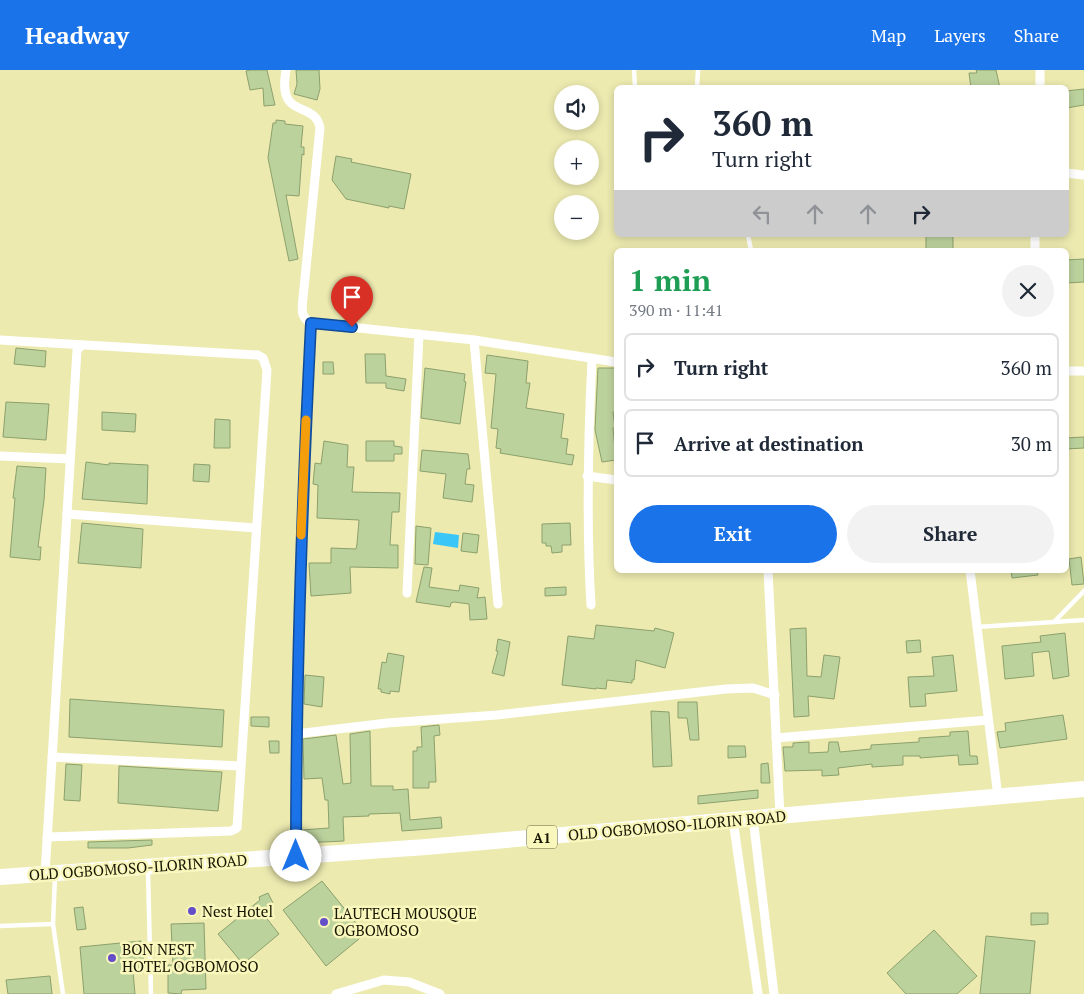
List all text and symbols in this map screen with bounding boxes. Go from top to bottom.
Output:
text: Headway [25,19,129,51]
text: Map [871,23,906,47]
text: Layers [934,23,986,47]
text: Share [1014,23,1059,47]
map controls [554,85,599,240]
button: sound [554,85,599,130]
text: 360 m [712,100,813,146]
icon: right [629,105,694,170]
button: + [554,140,599,185]
text: Turn right [712,144,812,173]
button: − [554,195,599,240]
icon: left [748,200,776,228]
icon: ahead [801,200,829,228]
icon: ahead [854,200,882,228]
icon: right [907,200,935,228]
text: 1 min [629,260,711,300]
button: close [1002,265,1054,317]
pin [331,276,373,327]
icon: arrive [338,283,366,311]
text: 390 m · 11:41 [629,299,723,321]
icon: right [631,353,659,381]
text: Turn right [674,355,768,380]
text: 360 m [1001,355,1052,380]
icon: arrive [631,429,659,457]
text: Arrive at destination [674,431,863,456]
text: 30 m [1011,431,1052,456]
button: Exit [629,505,837,563]
button: Share [847,505,1054,563]
street label: OLD OGBOMOSO-ILORIN ROAD [567,805,787,845]
road number: A1 [527,826,557,849]
position arrow [269,829,321,881]
street label: OLD OGBOMOSO-ILORIN ROAD [28,849,248,885]
place label: Nest Hotel [202,901,273,921]
place label: LAUTECH MOUSQUE OGBOMOSO [334,903,477,940]
marker: Nest Hotel [186,905,198,917]
marker: LAUTECH MOUSQUE OGBOMOSO [318,916,330,928]
place label: BON NEST HOTEL OGBOMOSO [122,939,259,976]
marker: BON NEST HOTEL OGBOMOSO [106,952,118,964]

